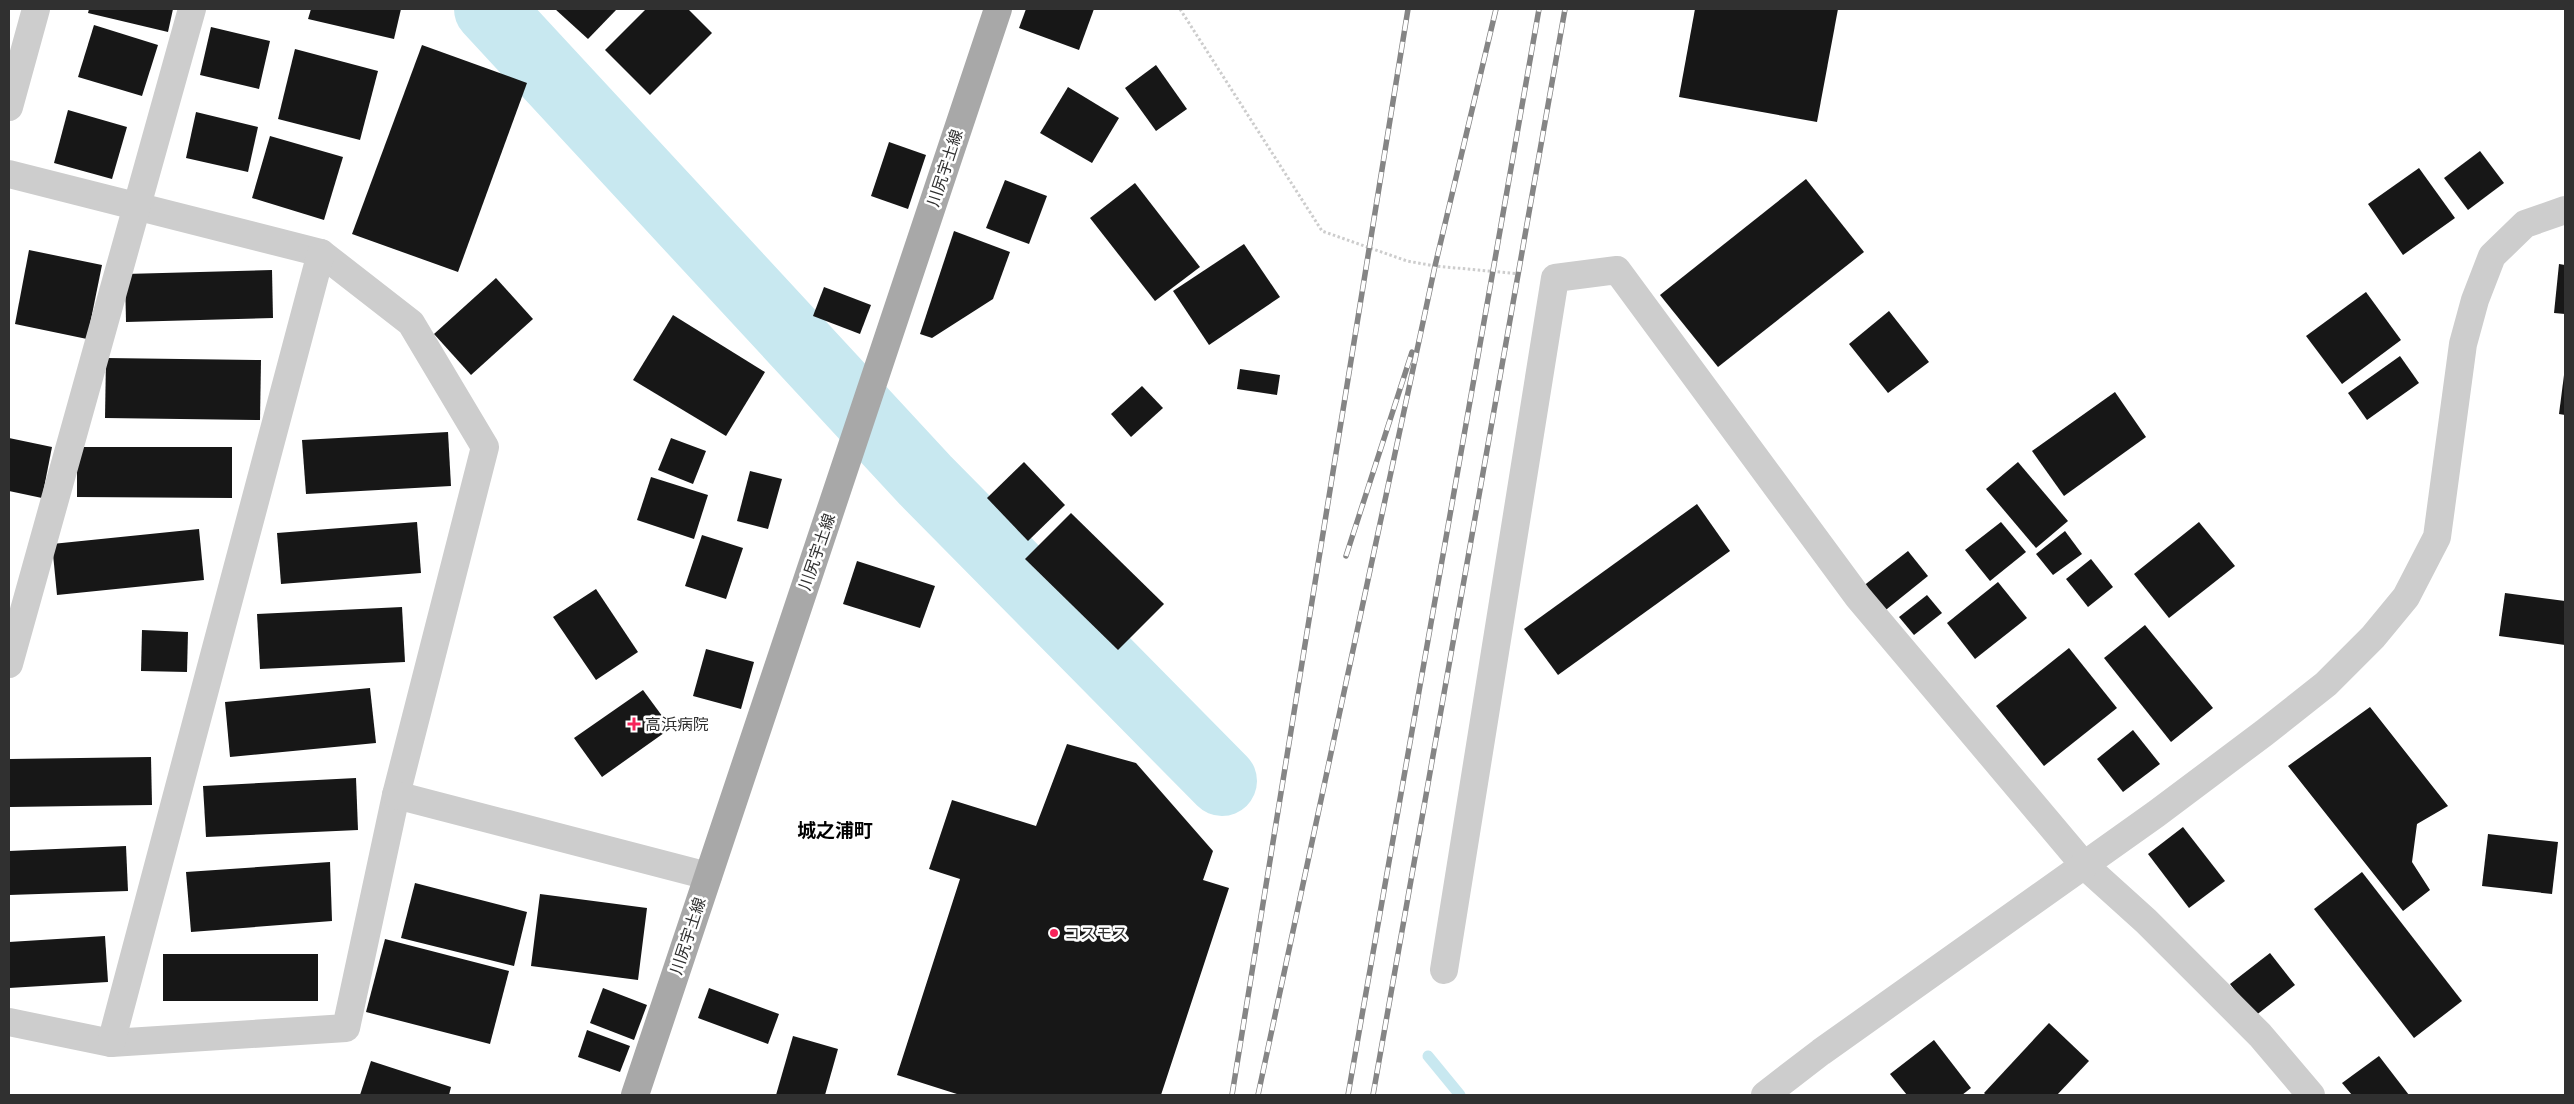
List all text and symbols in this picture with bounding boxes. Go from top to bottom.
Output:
street label: 川尻宇土線 [924,127,966,209]
street label: 川尻宇土線 [795,511,839,593]
place label: 高浜病院 [645,715,709,734]
marker: 高浜病院 [627,717,641,731]
district label: 城之浦町 [797,819,873,841]
street label: 川尻宇土線 [667,895,709,977]
place label: コスモス [1064,924,1128,943]
marker: コスモス [1048,927,1060,939]

